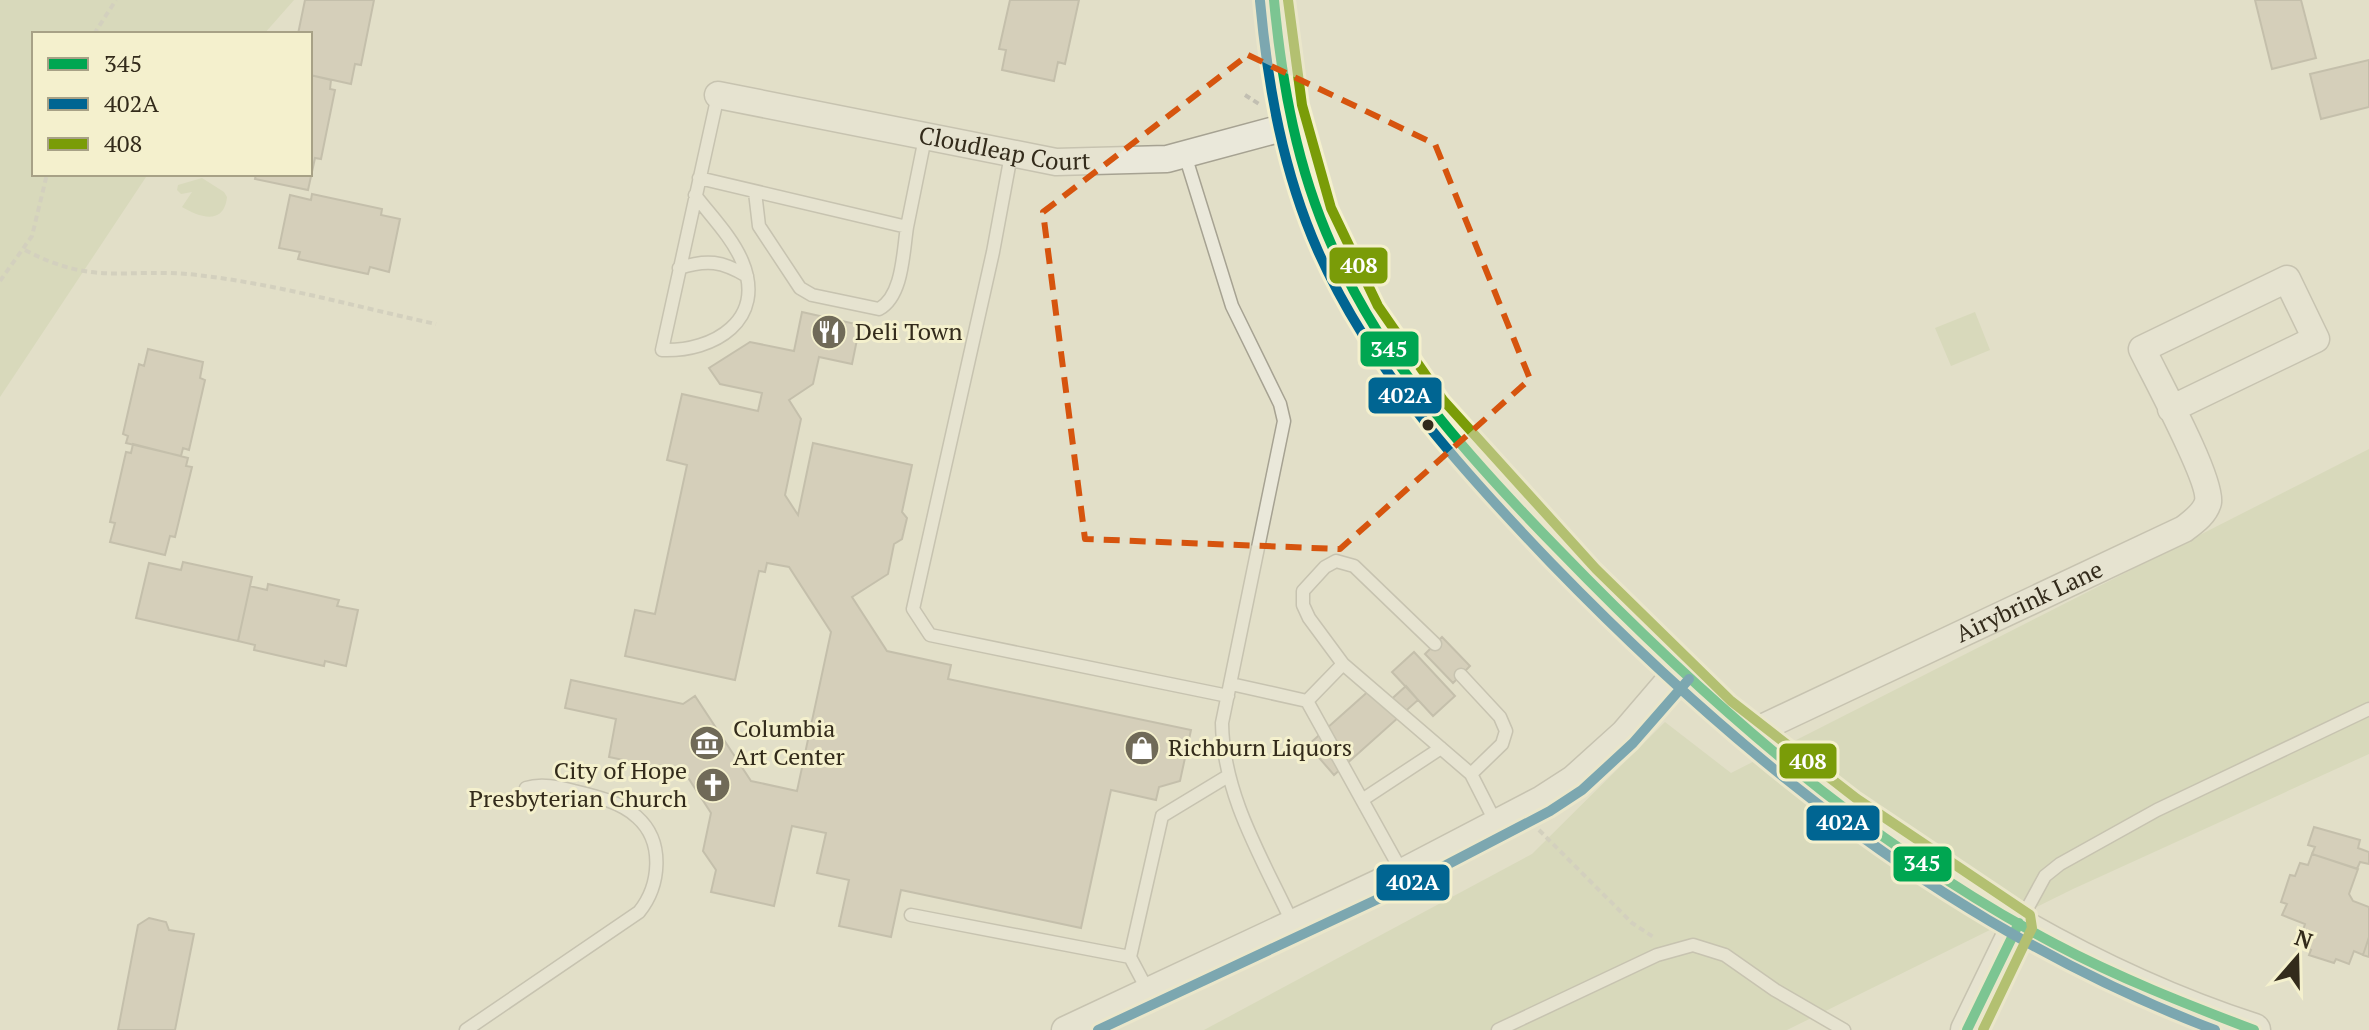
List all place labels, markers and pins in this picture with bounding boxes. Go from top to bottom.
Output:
restaurant icon: Deli Town [810,313,848,351]
place label: Deli Town [855,315,962,347]
unlabelled marker [1420,417,1436,433]
place label: Columbia Art Center [733,712,846,772]
museum icon: Columbia Art Center [688,724,726,762]
shop icon: Richburn Liquors [1123,729,1161,767]
place label: Richburn Liquors [1168,731,1352,763]
place label: City of Hope Presbyterian Church [469,754,687,814]
church icon: City of Hope Presbyterian Church [694,766,732,804]

